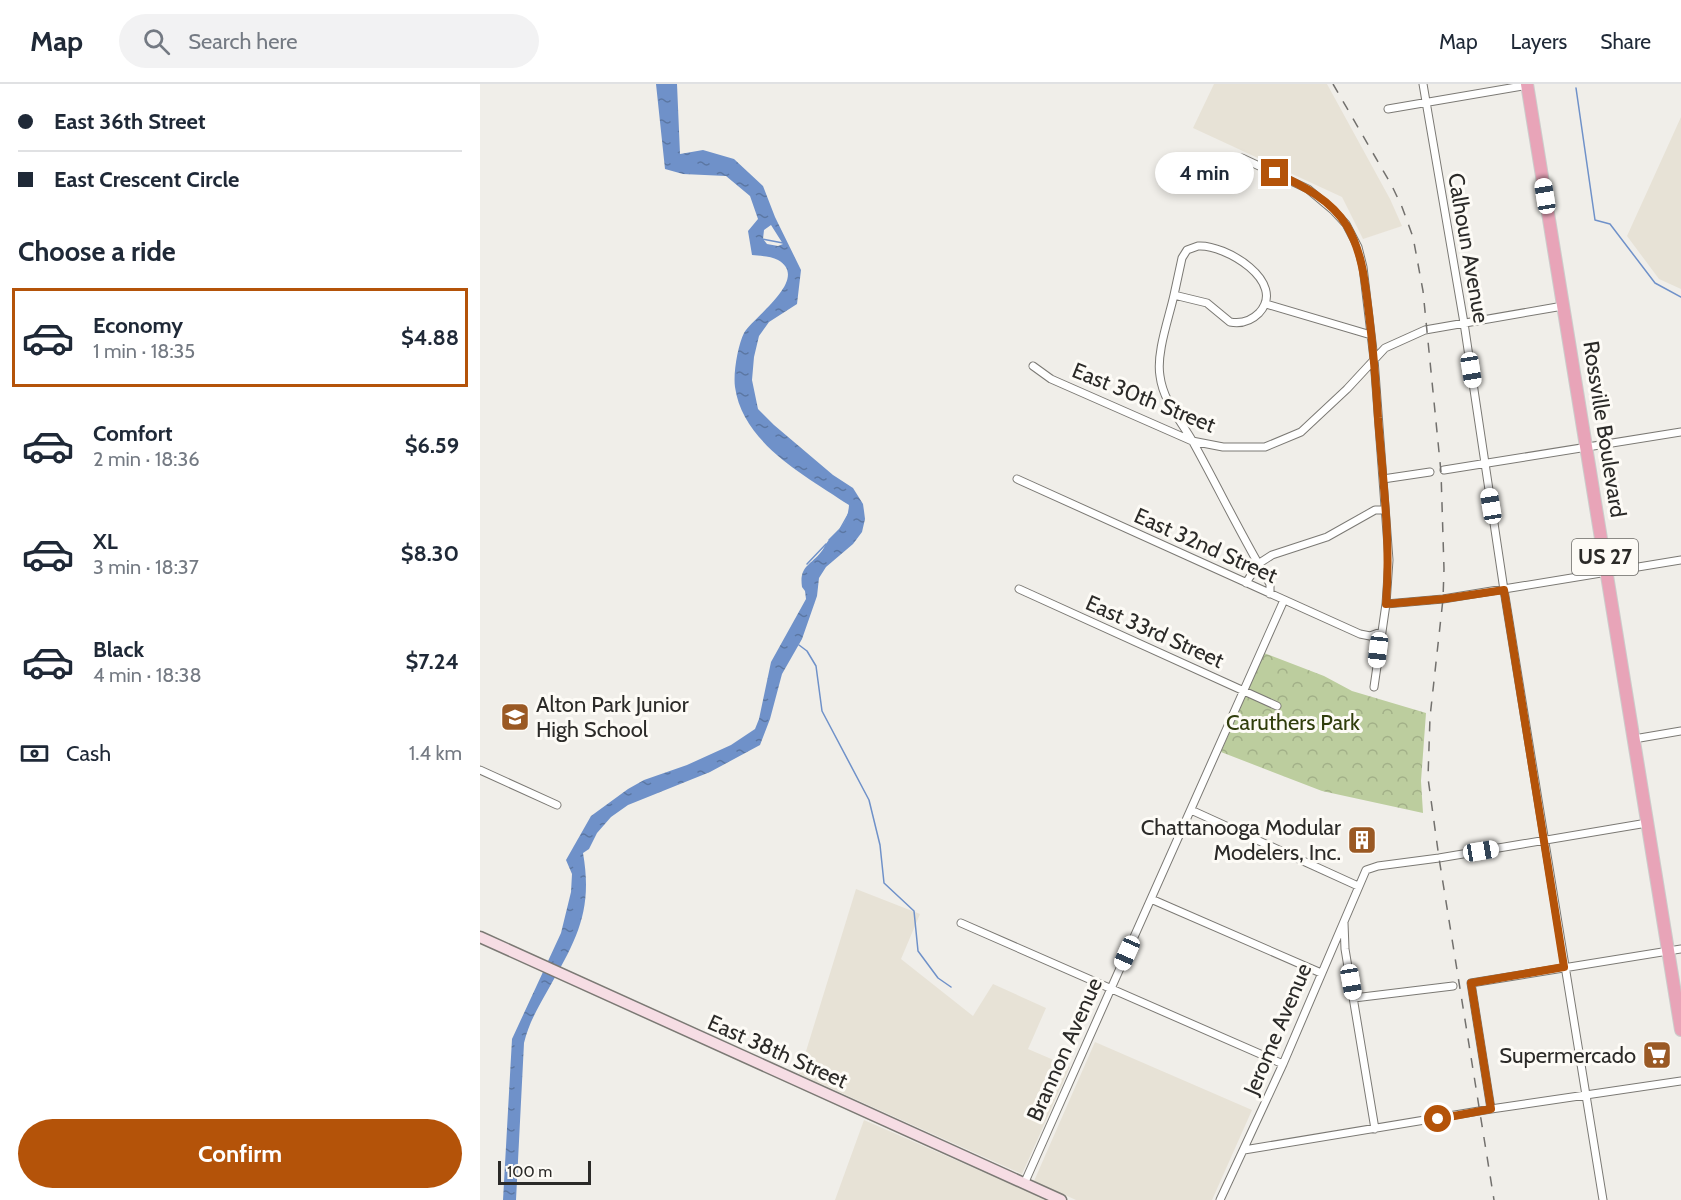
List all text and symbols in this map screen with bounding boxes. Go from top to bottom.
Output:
search box [119,14,539,68]
text: Map [30,24,83,58]
icon: search [140,25,173,58]
text: Search here [188,28,297,55]
text: Map [1439,29,1478,54]
text: Layers [1511,29,1567,54]
text: Share [1600,29,1651,54]
text: East 36th Street [54,108,206,135]
callout: 4 min [1155,152,1254,194]
route end [1261,159,1288,186]
text: 4 min [1179,161,1230,185]
text: East Crescent Circle [54,166,239,193]
street label: Calhoun Avenue [1442,171,1495,325]
car [1533,177,1557,215]
text: Choose a ride [18,235,176,268]
icon: car [21,311,75,365]
text: Economy [93,312,183,339]
text: $4.88 [401,324,459,351]
text: 1 min · 18:35 [93,339,195,363]
street label: Rossville Boulevard [1577,339,1632,519]
car [1459,351,1483,389]
street label: East 30th Street [1068,356,1220,439]
icon: car [21,419,75,473]
text: Comfort [93,420,172,447]
text: $6.59 [405,432,459,459]
text: 2 min · 18:36 [93,447,200,471]
car [1479,487,1503,525]
street label: East 32nd Street [1130,502,1282,589]
icon: car [21,527,75,581]
text: XL [93,528,118,555]
road number: US 27 [1572,539,1638,575]
text: $8.30 [401,540,459,567]
text: 3 min · 18:37 [93,555,199,579]
street label: East 33rd Street [1082,589,1229,674]
car [1367,631,1389,669]
icon: car [21,635,75,689]
text: Black [93,636,144,663]
text: $7.24 [406,648,459,675]
text: 4 min · 18:38 [93,663,202,687]
place label: Alton Park Junior High School [536,691,689,743]
school or university icon: Alton Park Junior High School [499,701,531,733]
park label: Caruthers Park [1226,709,1360,736]
icon: cash [18,737,51,770]
text: Cash [66,740,111,767]
text: 1.4 km [409,741,462,765]
place label: Chattanooga Modular Modelers, Inc. [1141,814,1341,866]
building icon: Chattanooga Modular Modelers, Inc. [1346,824,1378,856]
car [1462,839,1500,863]
car [1111,933,1143,973]
street label: Jerome Avenue [1237,959,1317,1100]
car [1339,963,1363,1001]
street label: Brannon Avenue [1021,973,1108,1125]
street label: East 38th Street [704,1009,852,1095]
supermarket icon: Supermercado [1641,1039,1673,1071]
place label: Supermercado [1499,1042,1636,1069]
route start [1424,1105,1451,1132]
button: Confirm [18,1119,462,1188]
scale bar [498,1158,591,1186]
text: 100 m [507,1162,552,1181]

